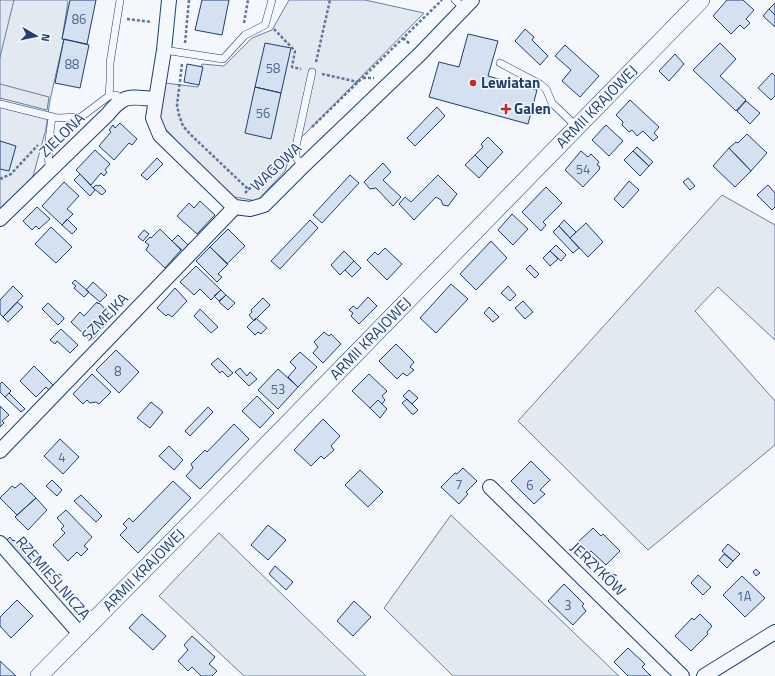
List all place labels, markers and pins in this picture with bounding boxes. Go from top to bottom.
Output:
place label: Lewiatan [481,71,540,94]
marker: Lewiatan [468,78,478,88]
place label: Galen [514,97,551,120]
marker: Galen [501,104,511,114]

